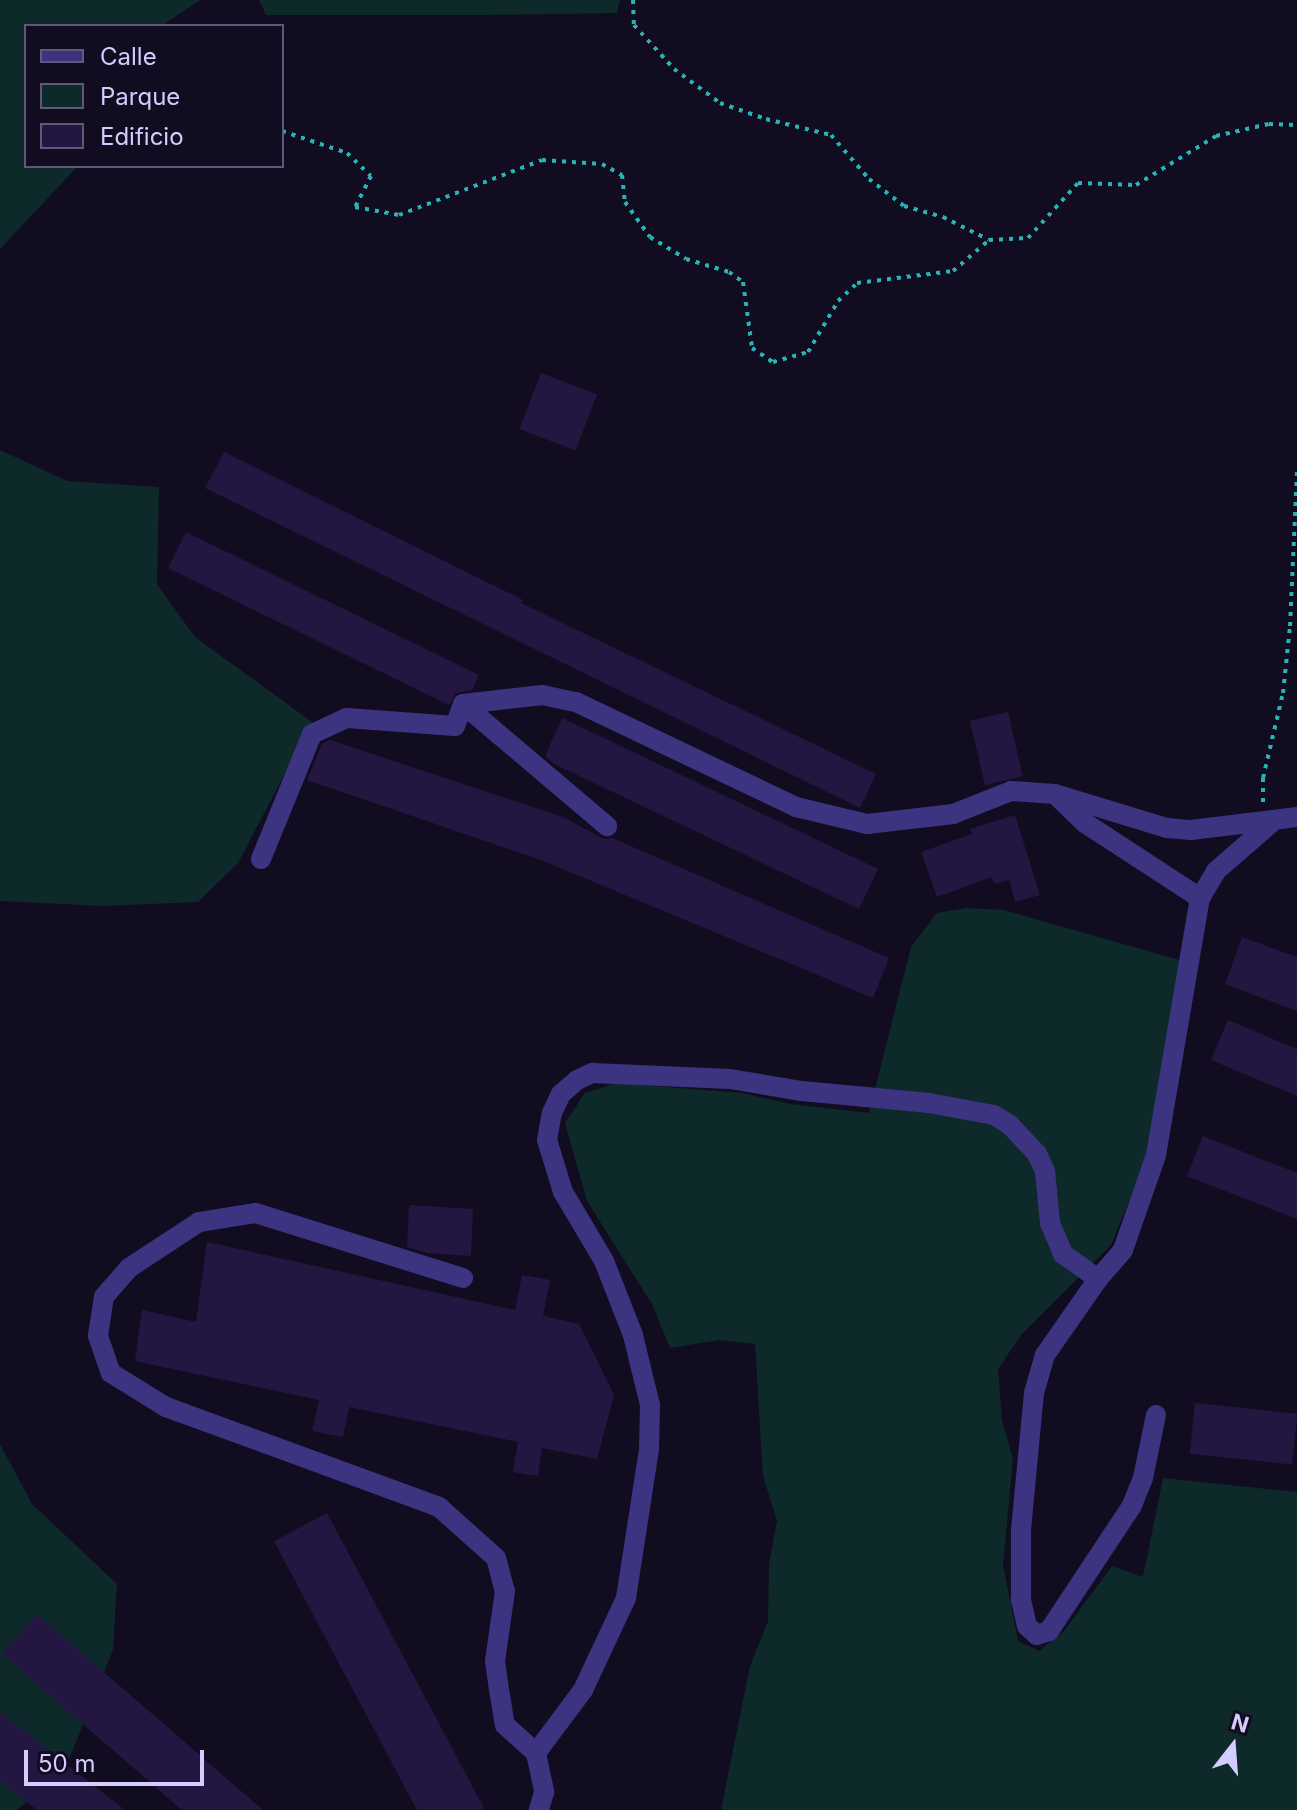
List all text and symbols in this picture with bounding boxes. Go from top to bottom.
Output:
legend [24,24,284,168]
text: Calle [100,42,157,71]
text: Parque [100,82,180,111]
text: Edificio [100,122,184,151]
north arrow [1193,1706,1273,1786]
text: N [1228,1708,1252,1738]
scale bar [28,1734,208,1784]
text: 50 m [38,1749,96,1778]

